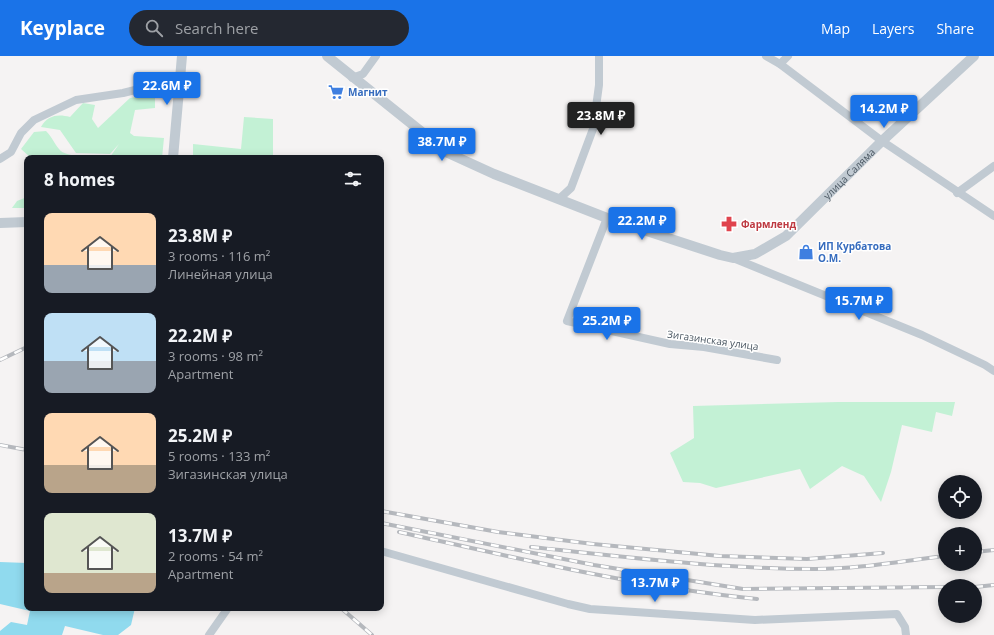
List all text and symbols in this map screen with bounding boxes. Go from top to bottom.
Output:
search box [129,10,409,46]
text: Keyplace [20,15,105,41]
icon: search [143,17,165,39]
text: Search here [175,18,259,38]
text: Map [821,19,850,38]
text: Layers [872,19,914,38]
text: Share [936,19,974,38]
pin: 22.6M ₽ [130,72,204,106]
text: 22.6M ₽ [142,76,192,94]
supermarket icon: Магнит [327,83,345,101]
place label: Магнит [348,85,388,99]
pin: 14.2M ₽ [847,95,921,129]
text: 14.2M ₽ [859,99,909,117]
pin: 23.8M ₽ [564,102,638,136]
text: 23.8M ₽ [576,106,626,124]
pin: 38.7M ₽ [405,128,479,162]
text: 38.7M ₽ [417,132,467,150]
street label: улица Саляма [820,145,878,202]
text: 8 homes [44,168,115,191]
icon: filters [342,168,364,190]
pin: 22.2M ₽ [605,207,679,241]
text: 22.2M ₽ [617,211,667,229]
pharmacy icon: Фармленд [720,215,738,233]
place label: Фармленд [741,217,796,231]
text: 23.8M ₽ [168,224,232,247]
icon: home [76,229,124,277]
place label: ИП Курбатова О.М. [818,239,891,265]
shop icon: ИП Курбатова О.М. [797,243,815,261]
text: 3 rooms · 116 m² [168,247,270,265]
text: Линейная улица [168,265,273,283]
pin: 15.7M ₽ [822,287,896,321]
text: 15.7M ₽ [834,291,884,309]
pin: 25.2M ₽ [570,307,644,341]
text: 25.2M ₽ [582,311,632,329]
text: 22.2M ₽ [168,324,232,347]
street label: Зигазинская улица [666,327,760,353]
icon: home [76,329,124,377]
text: 3 rooms · 98 m² [168,347,263,365]
text: Apartment [168,365,233,383]
text: 25.2M ₽ [168,424,232,447]
icon: home [76,429,124,477]
text: 5 rooms · 133 m² [168,447,270,465]
text: Зигазинская улица [168,465,288,483]
map controls [938,475,982,623]
button: locate [938,475,982,519]
text: 13.7M ₽ [168,524,232,547]
button: + [938,527,982,571]
icon: home [76,529,124,577]
text: 2 rooms · 54 m² [168,547,263,565]
text: Apartment [168,565,233,583]
pin: 13.7M ₽ [618,569,692,603]
text: 13.7M ₽ [630,573,680,591]
button: − [938,579,982,623]

